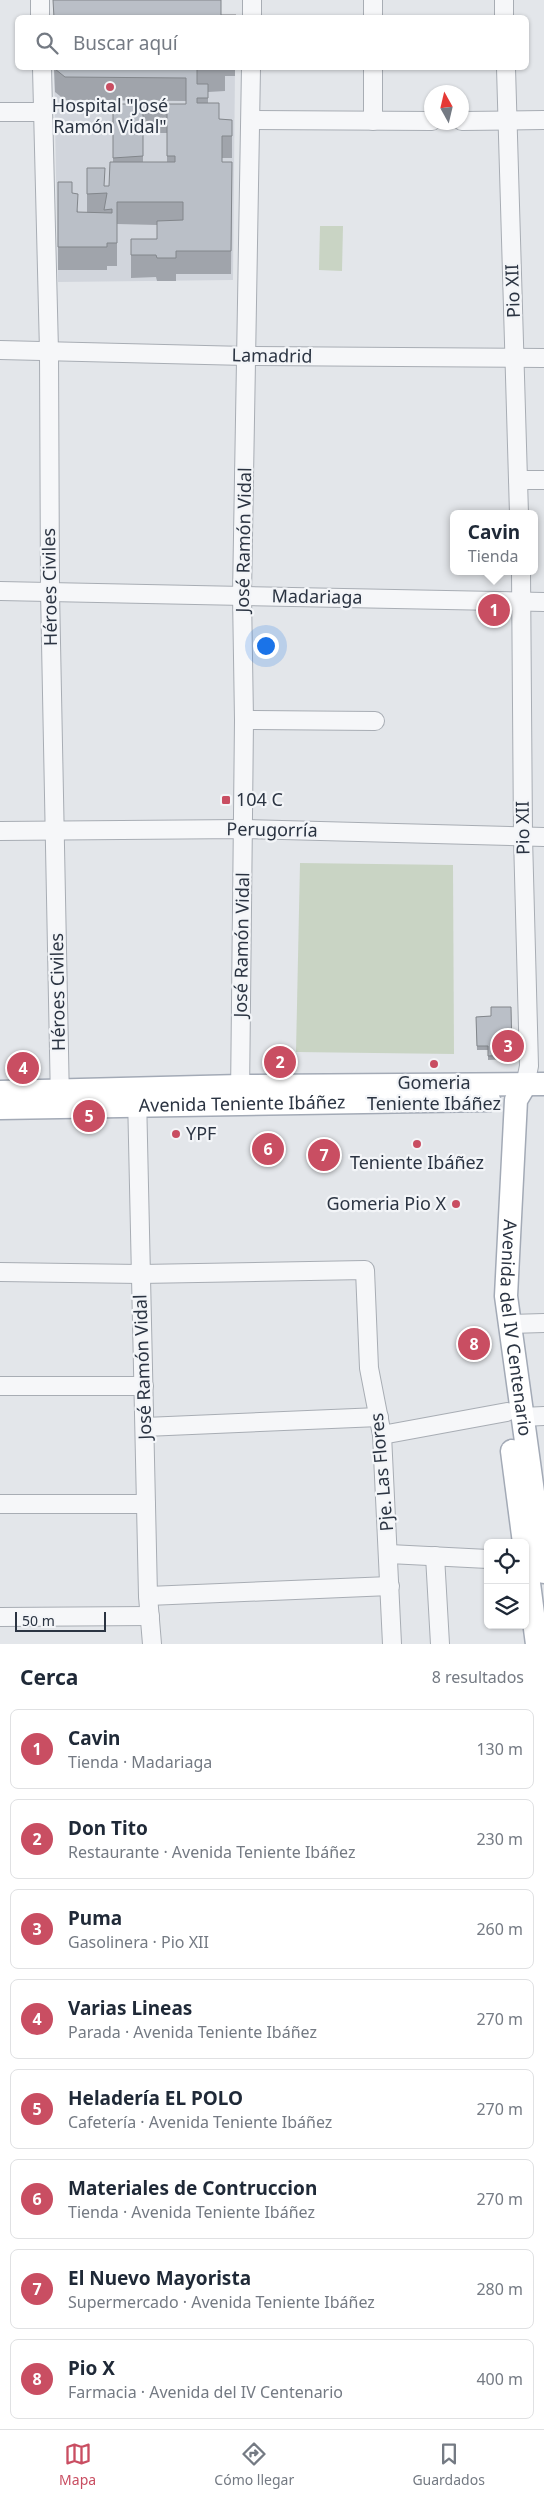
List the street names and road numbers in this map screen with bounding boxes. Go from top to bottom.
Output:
street label: Pio XII [499,264,525,318]
street label: Lamadrid [231,342,313,368]
street label: José Ramón Vidal [230,467,256,615]
street label: Héroes Civiles [36,528,62,646]
street label: Madariaga [271,583,363,609]
street label: Pio XII [510,801,534,855]
street label: Perugorría [226,816,318,842]
street label: José Ramón Vidal [228,872,254,1020]
street label: Héroes Civiles [44,933,70,1051]
street label: Avenida Teniente Ibáñez [138,1089,345,1117]
street label: Avenida del IV Centenario [495,1219,538,1438]
street label: José Ramón Vidal [127,1294,157,1442]
street label: Pje. Las Flores [364,1412,398,1532]

